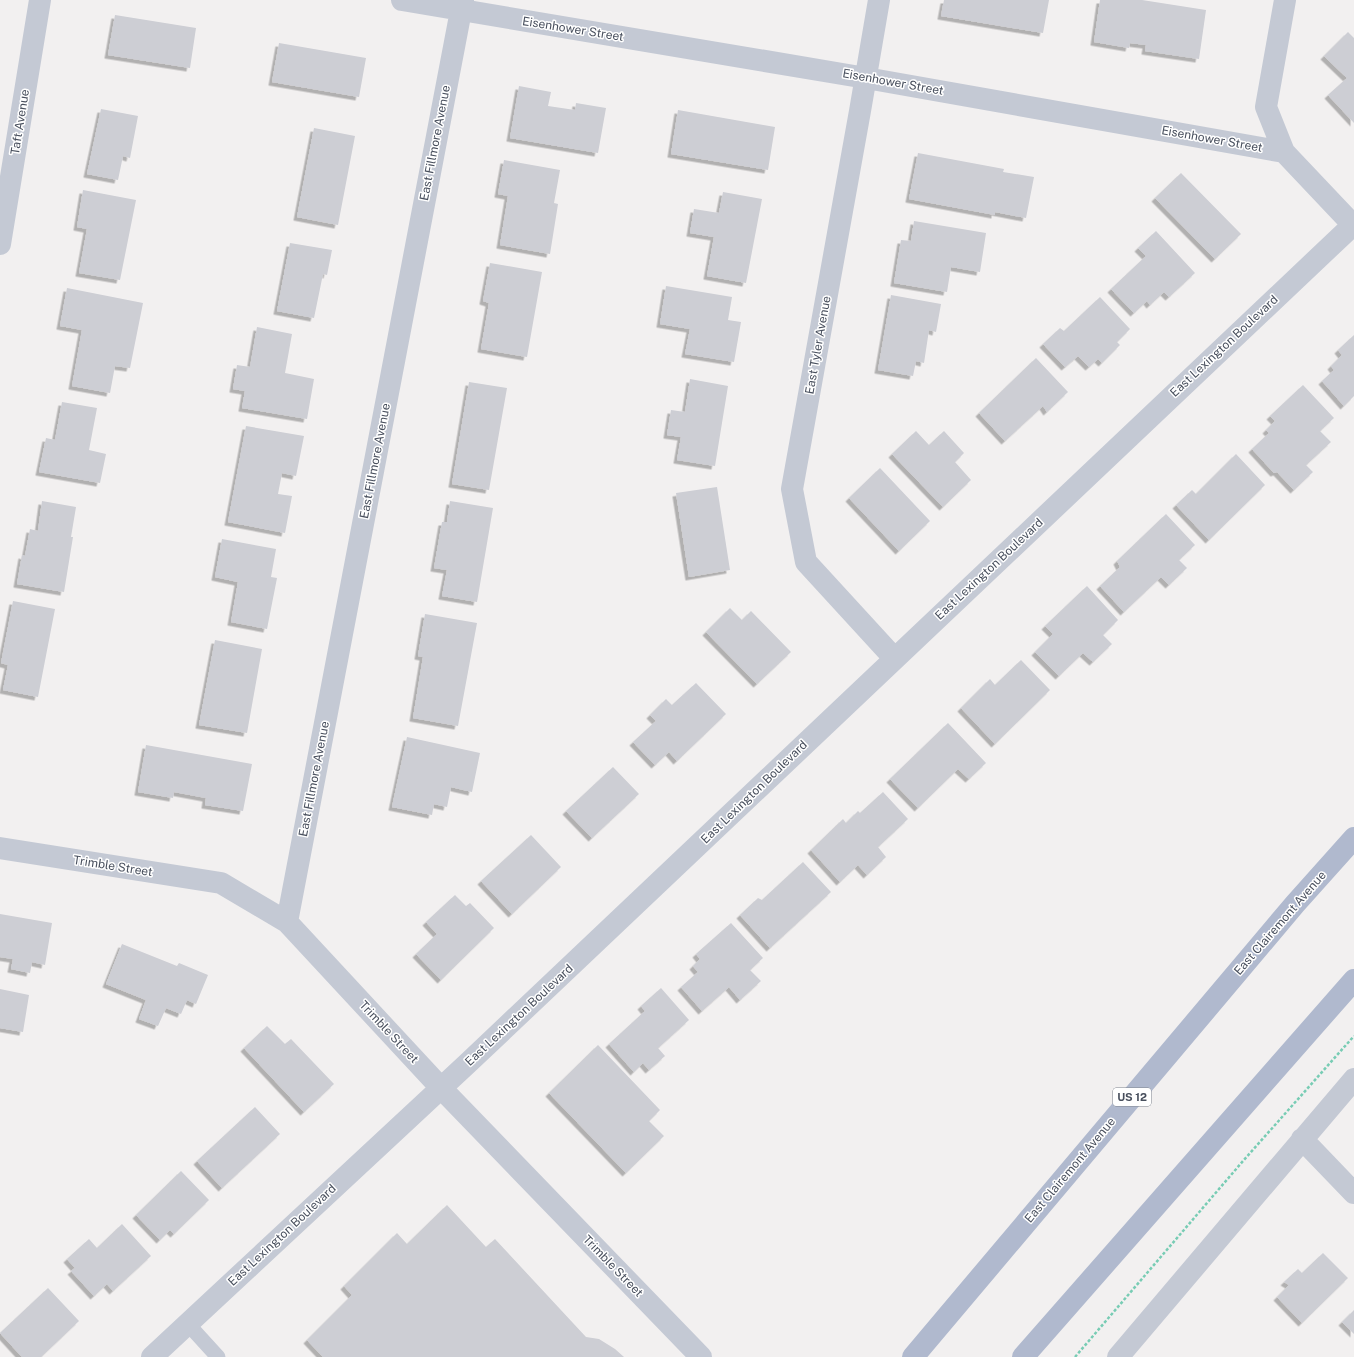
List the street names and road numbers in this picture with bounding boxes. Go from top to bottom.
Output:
street label: Eisenhower Street [521,14,625,44]
street label: Eisenhower Street [841,66,945,98]
street label: East Fillmore Avenue [417,84,453,202]
street label: Taft Avenue [8,88,32,156]
street label: Eisenhower Street [1160,123,1264,155]
street label: East Lexington Boulevard [1167,292,1281,400]
street label: East Tyler Avenue [802,295,834,395]
street label: East Fillmore Avenue [357,402,393,520]
street label: East Lexington Boulevard [932,515,1046,623]
street label: East Fillmore Avenue [296,720,332,838]
street label: East Lexington Boulevard [698,738,810,846]
street label: Trimble Street [72,853,154,879]
street label: East Clairemont Avenue [1231,868,1329,978]
street label: East Lexington Boulevard [462,961,576,1069]
street label: Trimble Street [357,998,422,1066]
road number: US 12 [1113,1088,1151,1106]
street label: East Clairemont Avenue [1022,1114,1118,1225]
street label: East Lexington Boulevard [225,1181,339,1289]
street label: Trimble Street [580,1232,646,1300]

